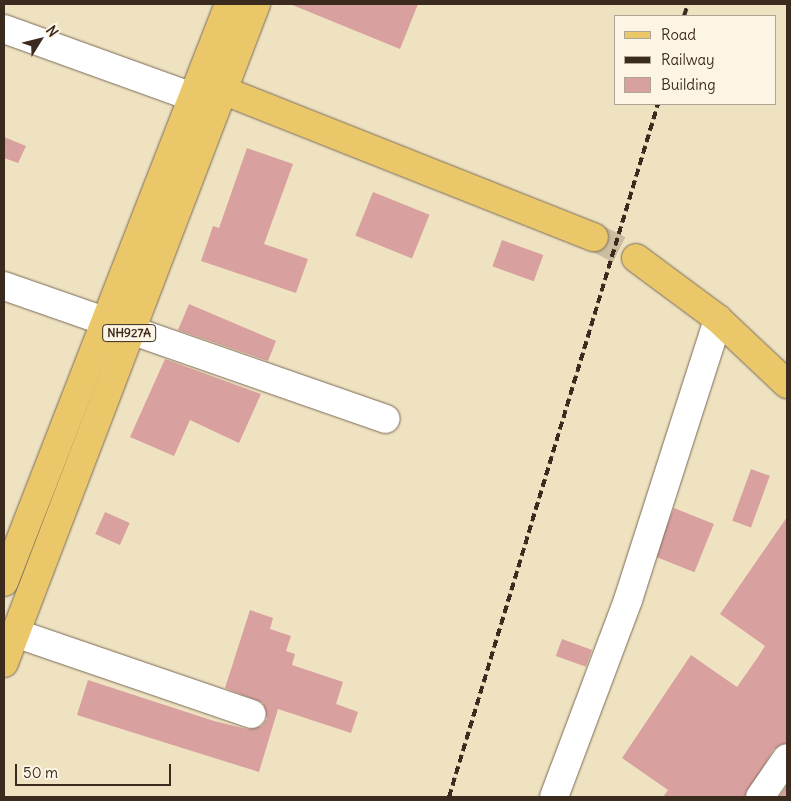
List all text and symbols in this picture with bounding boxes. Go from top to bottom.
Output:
north arrow [15,15,65,65]
legend [614,15,776,105]
text: N [42,22,62,40]
text: Road [661,25,696,44]
text: Railway [661,50,715,69]
text: Building [661,75,716,94]
road number: NH927A [102,323,156,342]
scale bar [18,754,174,786]
text: 50 m [23,763,58,782]

